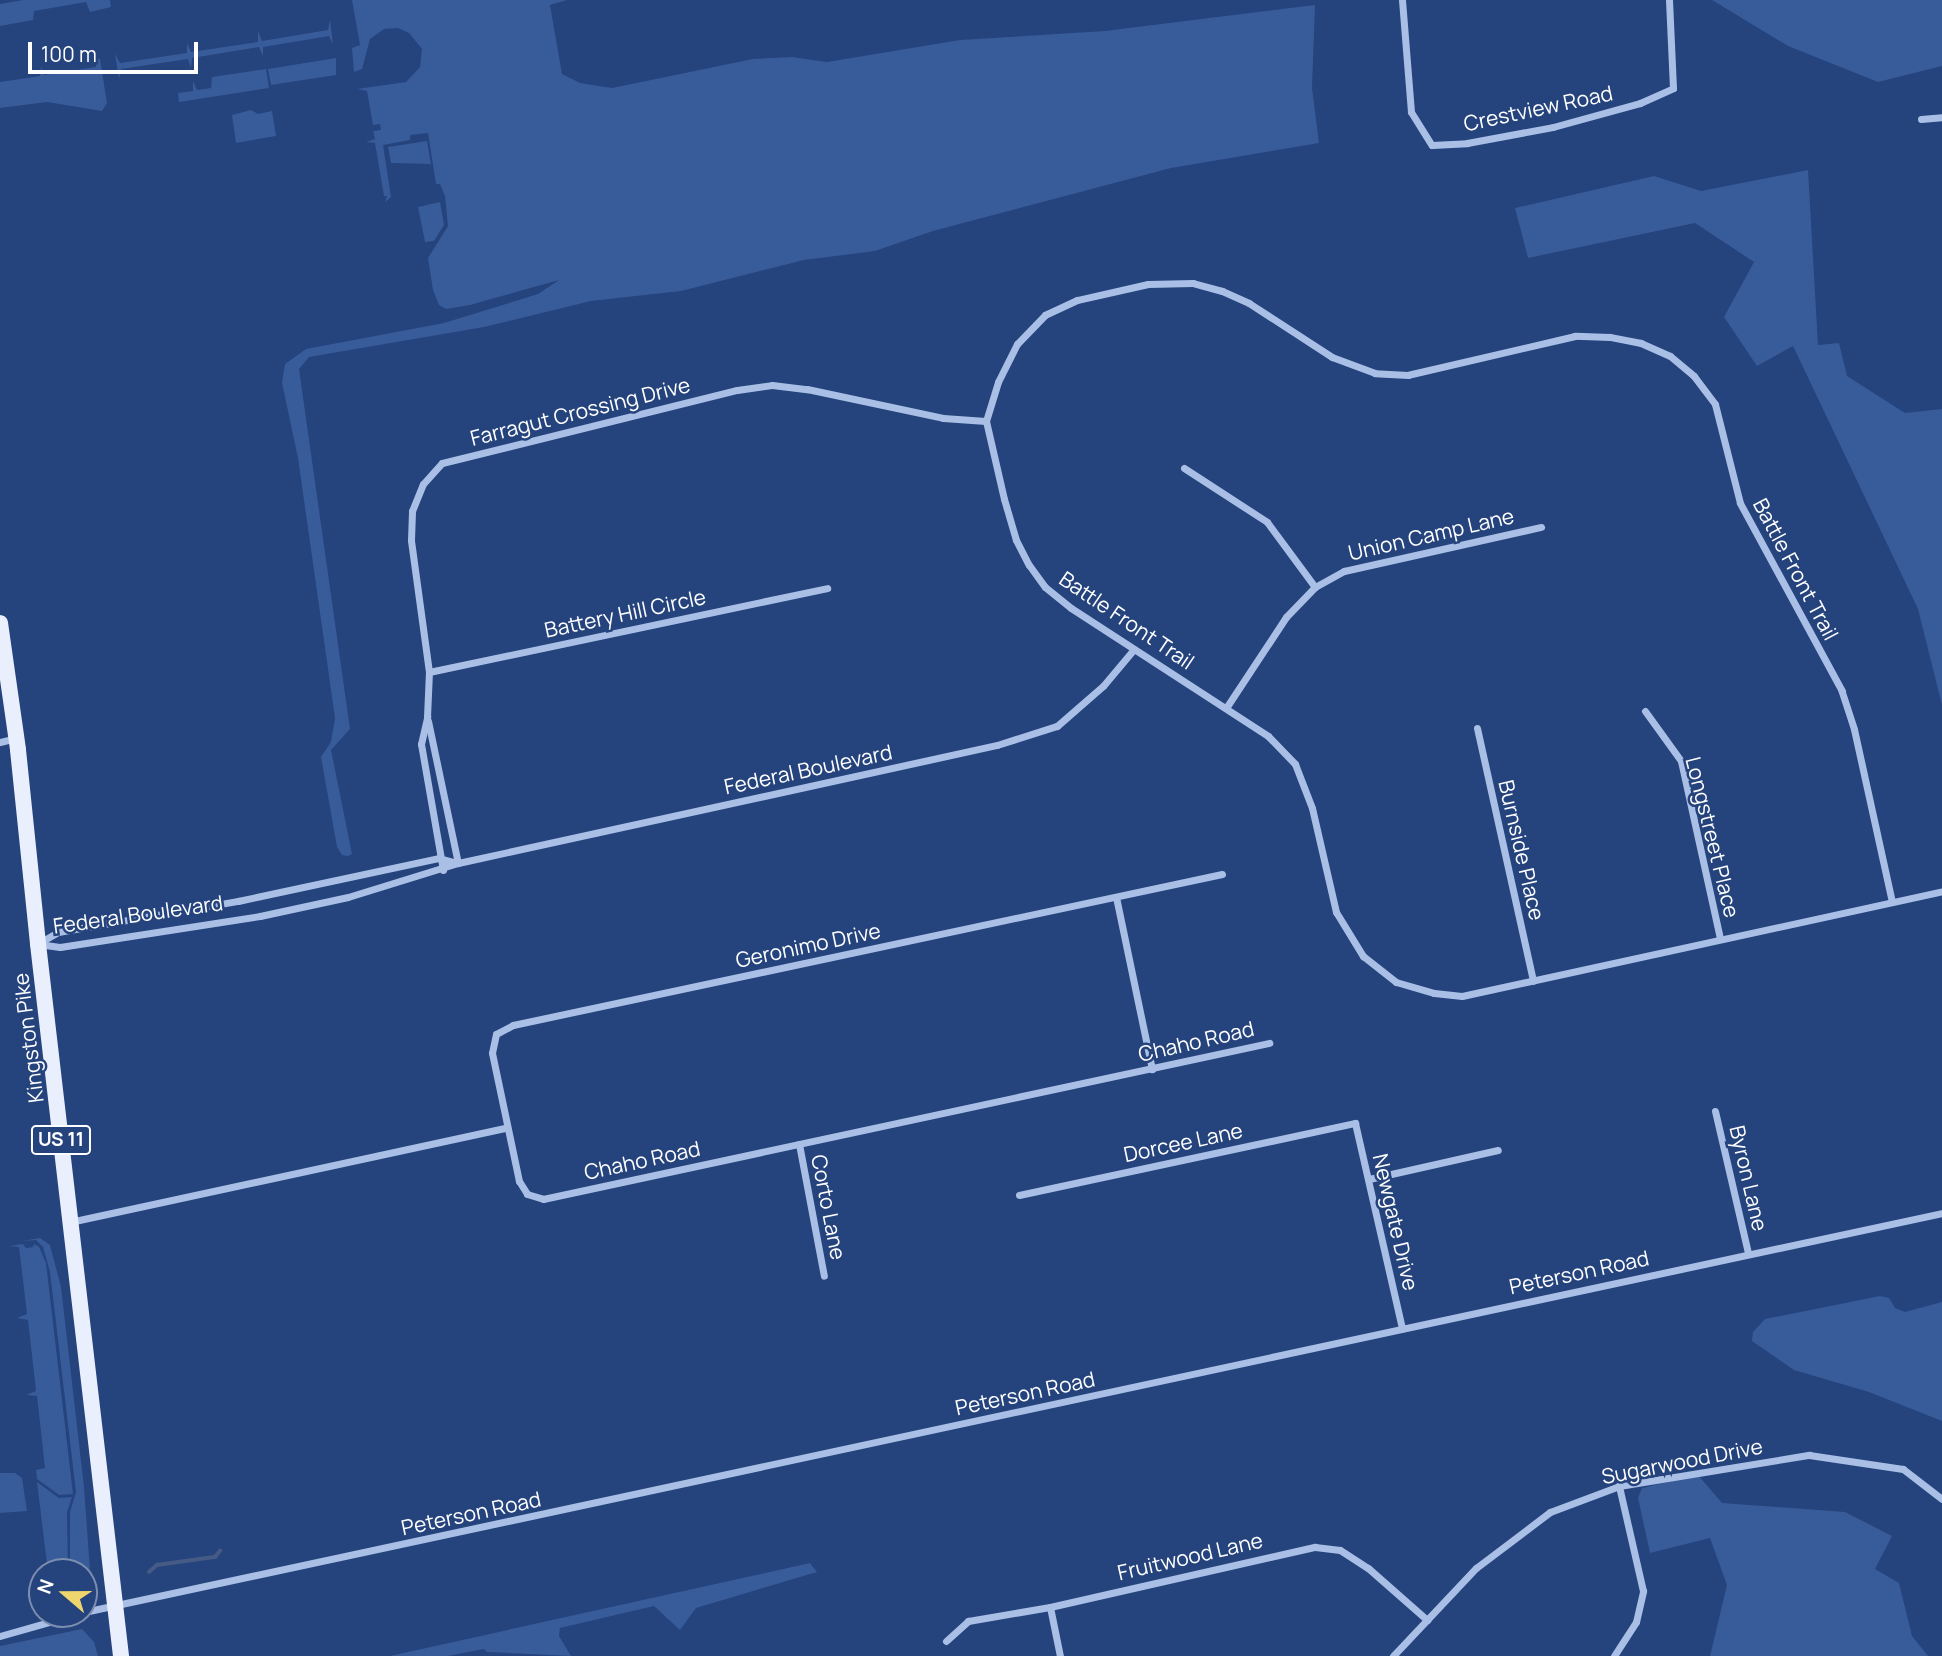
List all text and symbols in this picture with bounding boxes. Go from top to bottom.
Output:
scale bar [32,28,201,72]
text: 100 m [41,40,97,68]
street label: Crestview Road [1461,80,1615,136]
street label: Farragut Crossing Drive [468,371,692,451]
street label: Battle Front Trail [1748,494,1844,644]
street label: Union Camp Lane [1346,503,1516,565]
street label: Battle Front Trail [1055,566,1199,674]
street label: Battery Hill Circle [542,584,708,642]
street label: Federal Boulevard [722,739,894,799]
street label: Longstreet Place [1681,754,1745,920]
street label: Burnside Place [1494,777,1550,923]
street label: Federal Boulevard [51,890,225,938]
street label: Geronimo Drive [733,917,883,973]
street label: Kingston Pike [8,972,48,1104]
street label: Chaho Road [1136,1015,1256,1067]
street label: Dorcee Lane [1121,1117,1245,1167]
street label: Byron Lane [1725,1123,1773,1233]
road number: US 11 [29,1124,92,1156]
street label: Chaho Road [582,1135,702,1185]
street label: Newgate Drive [1368,1151,1424,1293]
street label: Corto Lane [806,1152,852,1262]
street label: Peterson Road [1507,1245,1651,1299]
street label: Peterson Road [953,1366,1097,1420]
street label: Sugarwood Drive [1599,1433,1765,1489]
street label: Peterson Road [399,1486,543,1540]
street label: Fruitwood Lane [1115,1527,1265,1585]
north arrow [28,1558,98,1628]
text: N [31,1576,60,1597]

